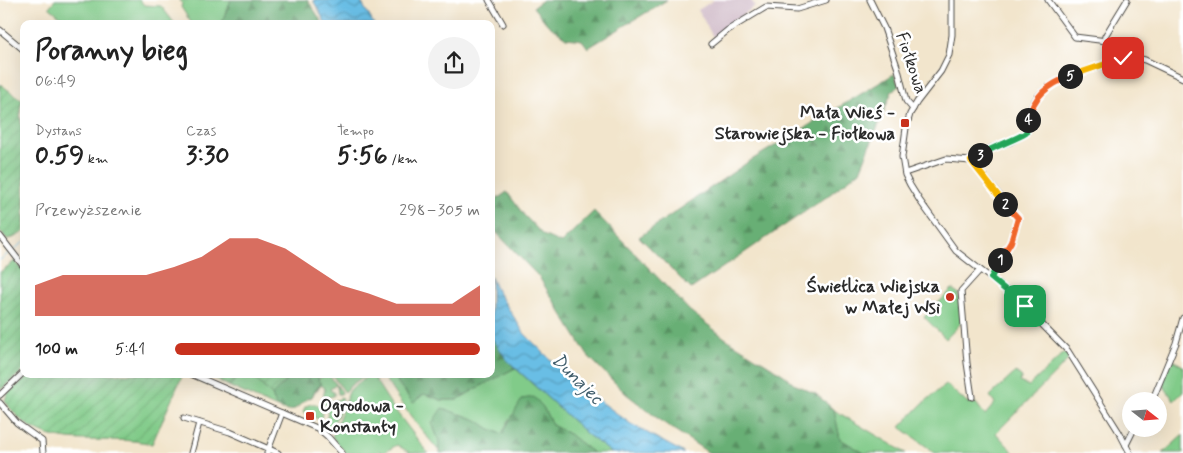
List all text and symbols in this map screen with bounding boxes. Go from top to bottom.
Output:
street label: Fiołkowa [889,29,933,97]
text: Poranny bieg [35,33,188,70]
button: share [428,37,480,89]
pin [1102,37,1144,79]
icon: check [1109,44,1137,72]
pin: 5 [1058,64,1082,88]
text: 5 [1066,67,1075,85]
text: 06:49 [35,71,76,92]
place label: Mała Wieś - Starowiejska - Fiołkowa [715,101,895,146]
pin: 4 [1016,108,1040,132]
text: 4 [1024,111,1033,129]
marker: Mała Wieś - Starowiejska - Fiołkowa [899,117,911,129]
text: Dystans [35,122,82,140]
text: Czas [186,122,216,140]
text: Tempo [337,122,374,140]
text: 0.59 [35,140,84,173]
text: 3:30 [186,140,230,173]
text: 5:56 [337,140,388,173]
pin: 3 [968,142,992,168]
text: 3 [977,146,984,164]
text: km [84,150,108,168]
text: /km [388,150,418,168]
pin: 2 [992,192,1018,216]
text: 2 [1002,195,1009,213]
text: Przewyższenie [35,200,142,221]
text: 298–305 m [399,200,480,221]
pin: 1 [988,248,1012,272]
text: 1 [997,251,1004,269]
place label: Świetlica Wiejska w Małej Wsi [807,275,940,320]
pin [1004,285,1046,327]
marker: Świetlica Wiejska w Małej Wsi [944,291,956,303]
icon: arrive [1011,292,1039,320]
text: 100 m [35,339,78,360]
text: 5:41 [115,339,145,360]
water label: Dunajec [546,348,609,411]
north arrow [1122,392,1168,438]
map controls [1122,392,1167,437]
place label: Ogrodowa - Konstanty [320,394,404,439]
marker: Ogrodowa - Konstanty [304,410,316,422]

